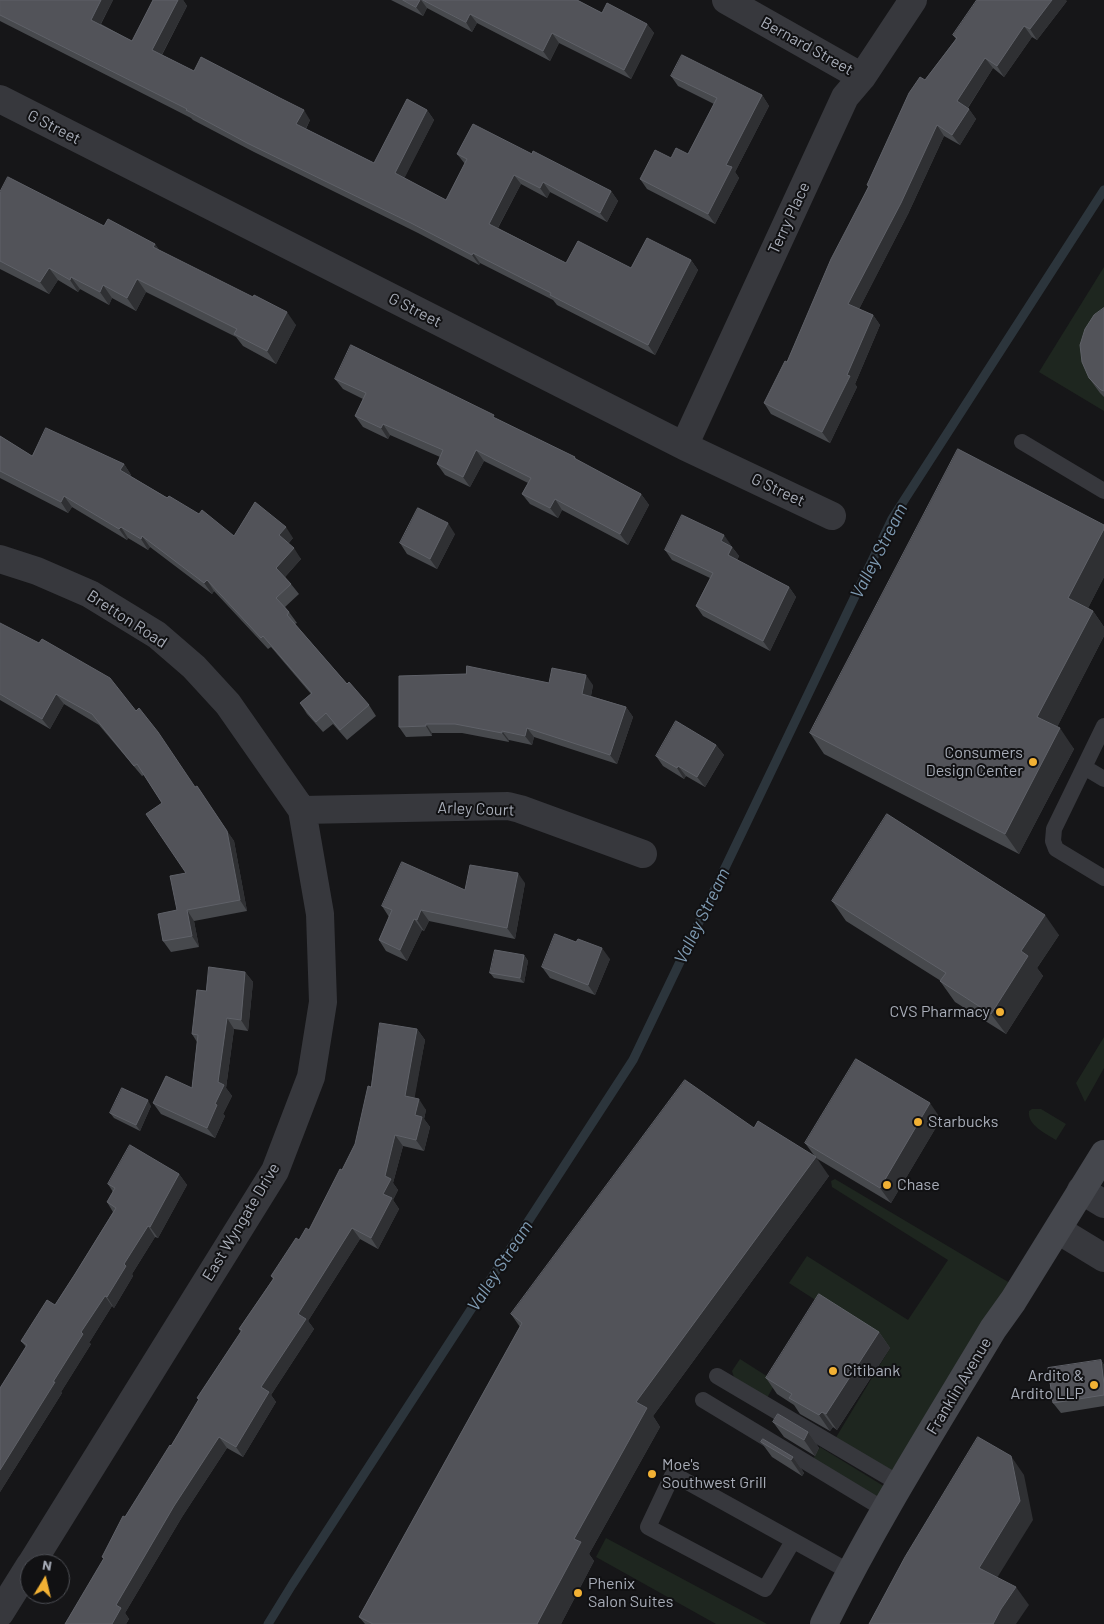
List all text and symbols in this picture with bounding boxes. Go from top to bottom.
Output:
street label: Bernard Street [758,13,856,79]
street label: G Street [24,106,84,148]
street label: Terry Place [764,179,814,257]
street label: G Street [385,289,445,331]
street label: G Street [748,469,808,511]
water label: Valley Stream [846,500,912,602]
street label: Bretton Road [83,586,171,652]
place label: Consumers Design Center [926,743,1023,781]
marker: Consumers Design Center [1027,756,1039,768]
street label: Arley Court [437,798,515,820]
water label: Valley Stream [670,865,734,967]
place label: CVS Pharmacy [889,1002,990,1022]
marker: CVS Pharmacy [994,1006,1006,1018]
place label: Starbucks [928,1112,998,1132]
marker: Starbucks [912,1116,924,1128]
street label: East Wyngate Drive [198,1160,284,1284]
place label: Chase [897,1175,940,1195]
marker: Chase [881,1179,893,1191]
water label: Valley Stream [463,1217,537,1315]
street label: Franklin Avenue [922,1334,996,1438]
place label: Citibank [843,1361,900,1381]
marker: Citibank [827,1365,839,1377]
place label: Ardito & Ardito LLP [1011,1366,1084,1404]
marker: Ardito & Ardito LLP [1088,1379,1100,1391]
place label: Moe's Southwest Grill [662,1455,766,1493]
marker: Moe's Southwest Grill [646,1468,658,1480]
north arrow [20,1554,70,1604]
text: N [41,1556,53,1574]
place label: Phenix Salon Suites [588,1574,673,1612]
marker: Phenix Salon Suites [572,1587,584,1599]

